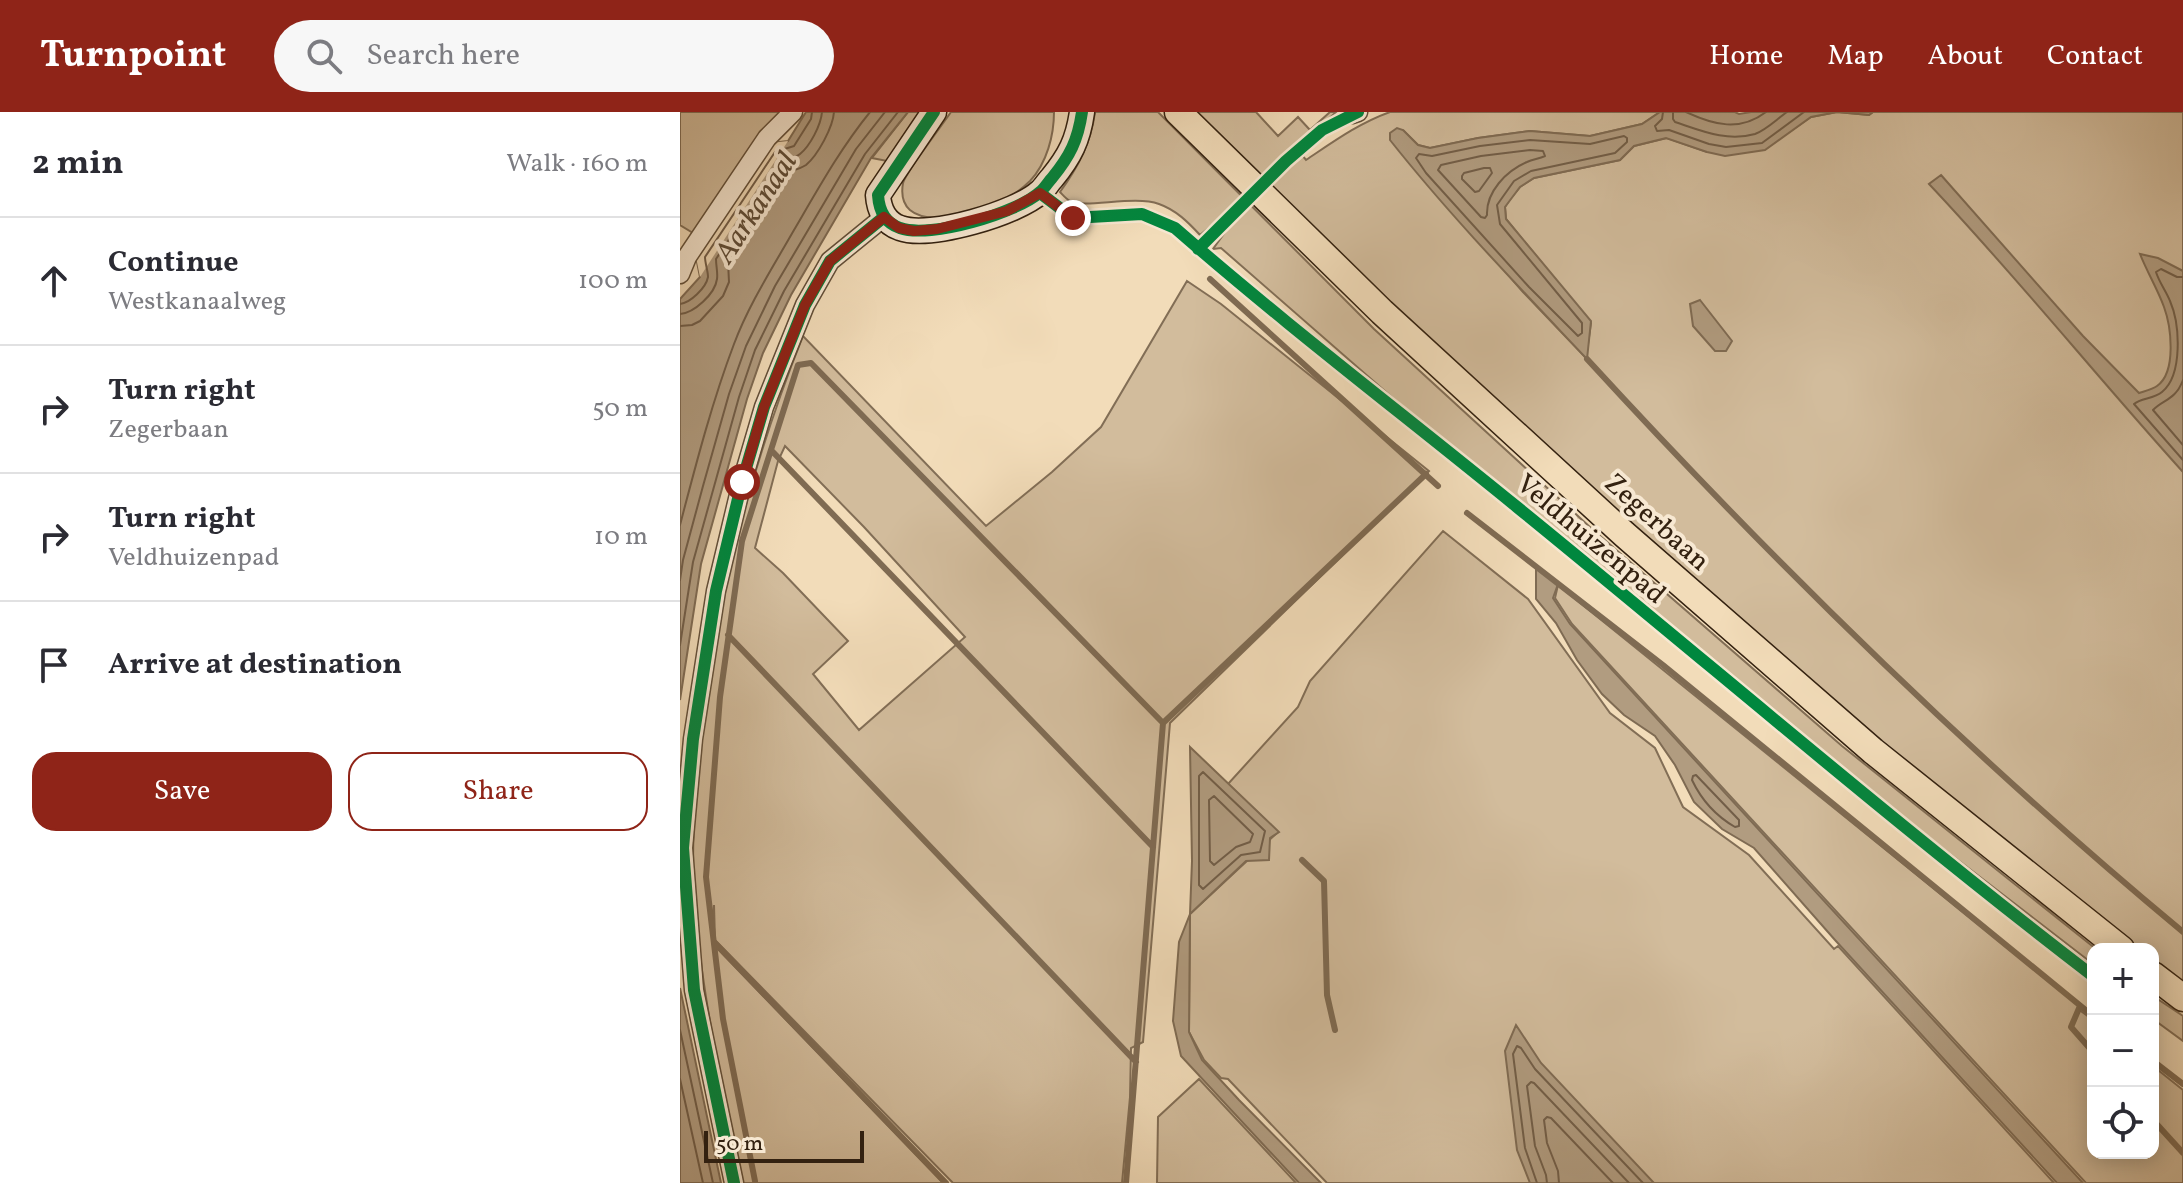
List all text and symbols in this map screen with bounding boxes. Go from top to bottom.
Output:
search box [274,20,834,92]
text: Turnpoint [40,30,226,83]
icon: search [302,34,346,78]
text: Search here [366,35,520,77]
text: Home [1709,37,1783,76]
text: Map [1827,37,1883,76]
text: About [1927,37,2003,76]
text: Contact [2047,37,2143,76]
text: 2 min [32,141,124,188]
water label: Aarkanaal [704,144,809,273]
text: Walk · 160 m [506,146,648,182]
route end [1055,200,1091,236]
text: Continue [108,242,239,284]
icon: ahead [32,259,76,303]
text: 100 m [578,263,648,299]
text: Westkanaalweg [108,284,286,320]
text: Turn right [108,370,256,412]
icon: right [32,387,76,431]
text: 50 m [592,391,648,427]
text: Zegerbaan [108,412,229,448]
route start [724,464,760,500]
street label: Zegerbaan [1595,465,1718,581]
street label: Veldhuizenpad [1507,466,1674,614]
text: Turn right [108,498,256,540]
icon: right [32,515,76,559]
text: 10 m [594,519,648,555]
text: Veldhuizenpad [108,540,280,576]
icon: arrive [32,643,76,687]
text: Arrive at destination [108,644,402,686]
button: Save [32,752,332,831]
button: Share [348,752,648,831]
map controls [2087,943,2159,1159]
button: + [2087,943,2159,1015]
button: − [2087,1015,2159,1087]
button: locate [2087,1087,2159,1159]
scale bar [704,1127,864,1163]
text: 50 m [716,1129,763,1160]

